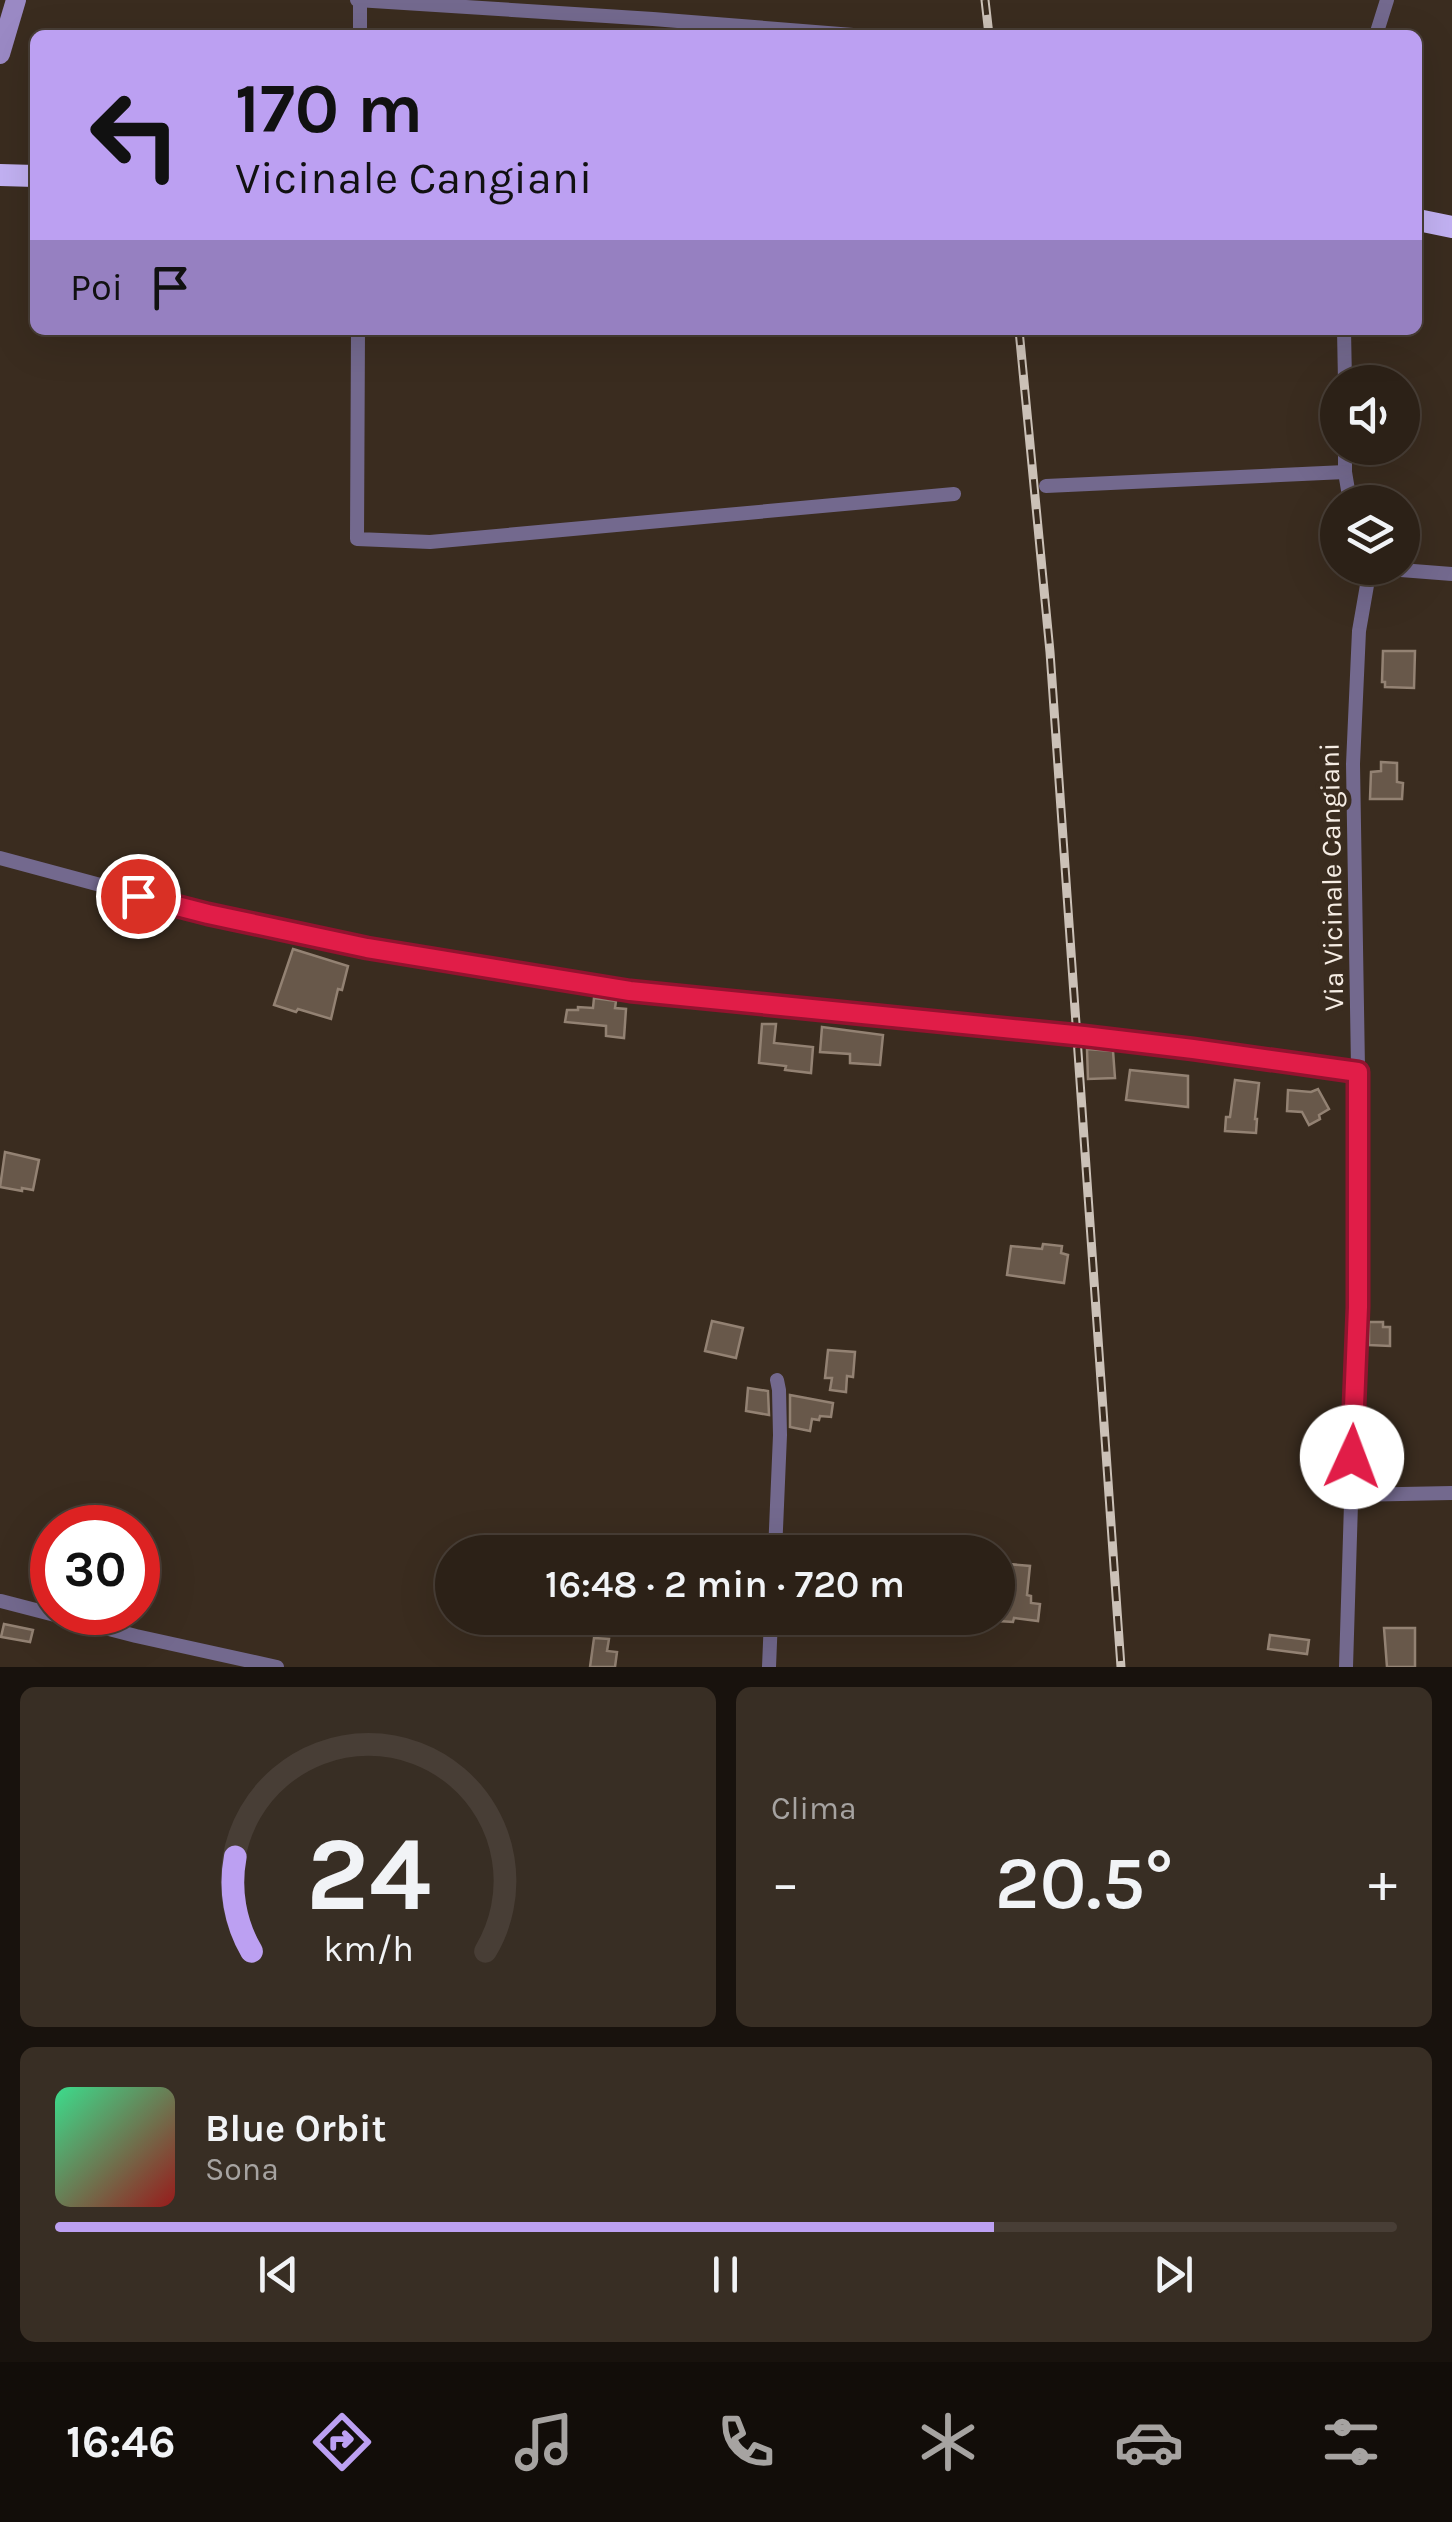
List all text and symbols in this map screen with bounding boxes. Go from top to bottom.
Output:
text: 170 m [235,68,423,150]
icon: left [70,70,200,200]
text: Vicinale Cangiani [235,152,592,204]
icon: arrive [143,260,198,315]
text: Poi [70,265,123,310]
map controls [1320,365,1420,585]
button: sound [1320,365,1420,465]
button: layers [1320,485,1420,585]
street label: Via Vicinale Cangiani [1313,742,1350,1012]
pin [96,854,181,939]
icon: arrive [111,869,166,924]
position arrow [1300,1405,1404,1509]
speed limit sign: 30 [30,1505,160,1635]
text: 16:48 · 2 min · 720 m [545,1562,905,1607]
text: Clima [771,1790,857,1827]
text: 24 [306,1814,430,1935]
text: 20.5° [995,1839,1173,1927]
text: − [771,1851,800,1915]
text: + [1368,1851,1397,1915]
text: km/h [323,1928,413,1970]
text: Blue Orbit [205,2106,386,2151]
text: Sona [205,2151,279,2188]
icon: previous [251,2247,306,2302]
icon: pause [698,2247,753,2302]
icon: next [1146,2247,1201,2302]
icon: directions [307,2407,377,2477]
icon: music [509,2407,579,2477]
icon: phone [711,2407,781,2477]
icon: climate [913,2407,983,2477]
icon: car [1114,2407,1184,2477]
icon: filters [1316,2407,1386,2477]
text: 16:46 [66,2416,175,2468]

